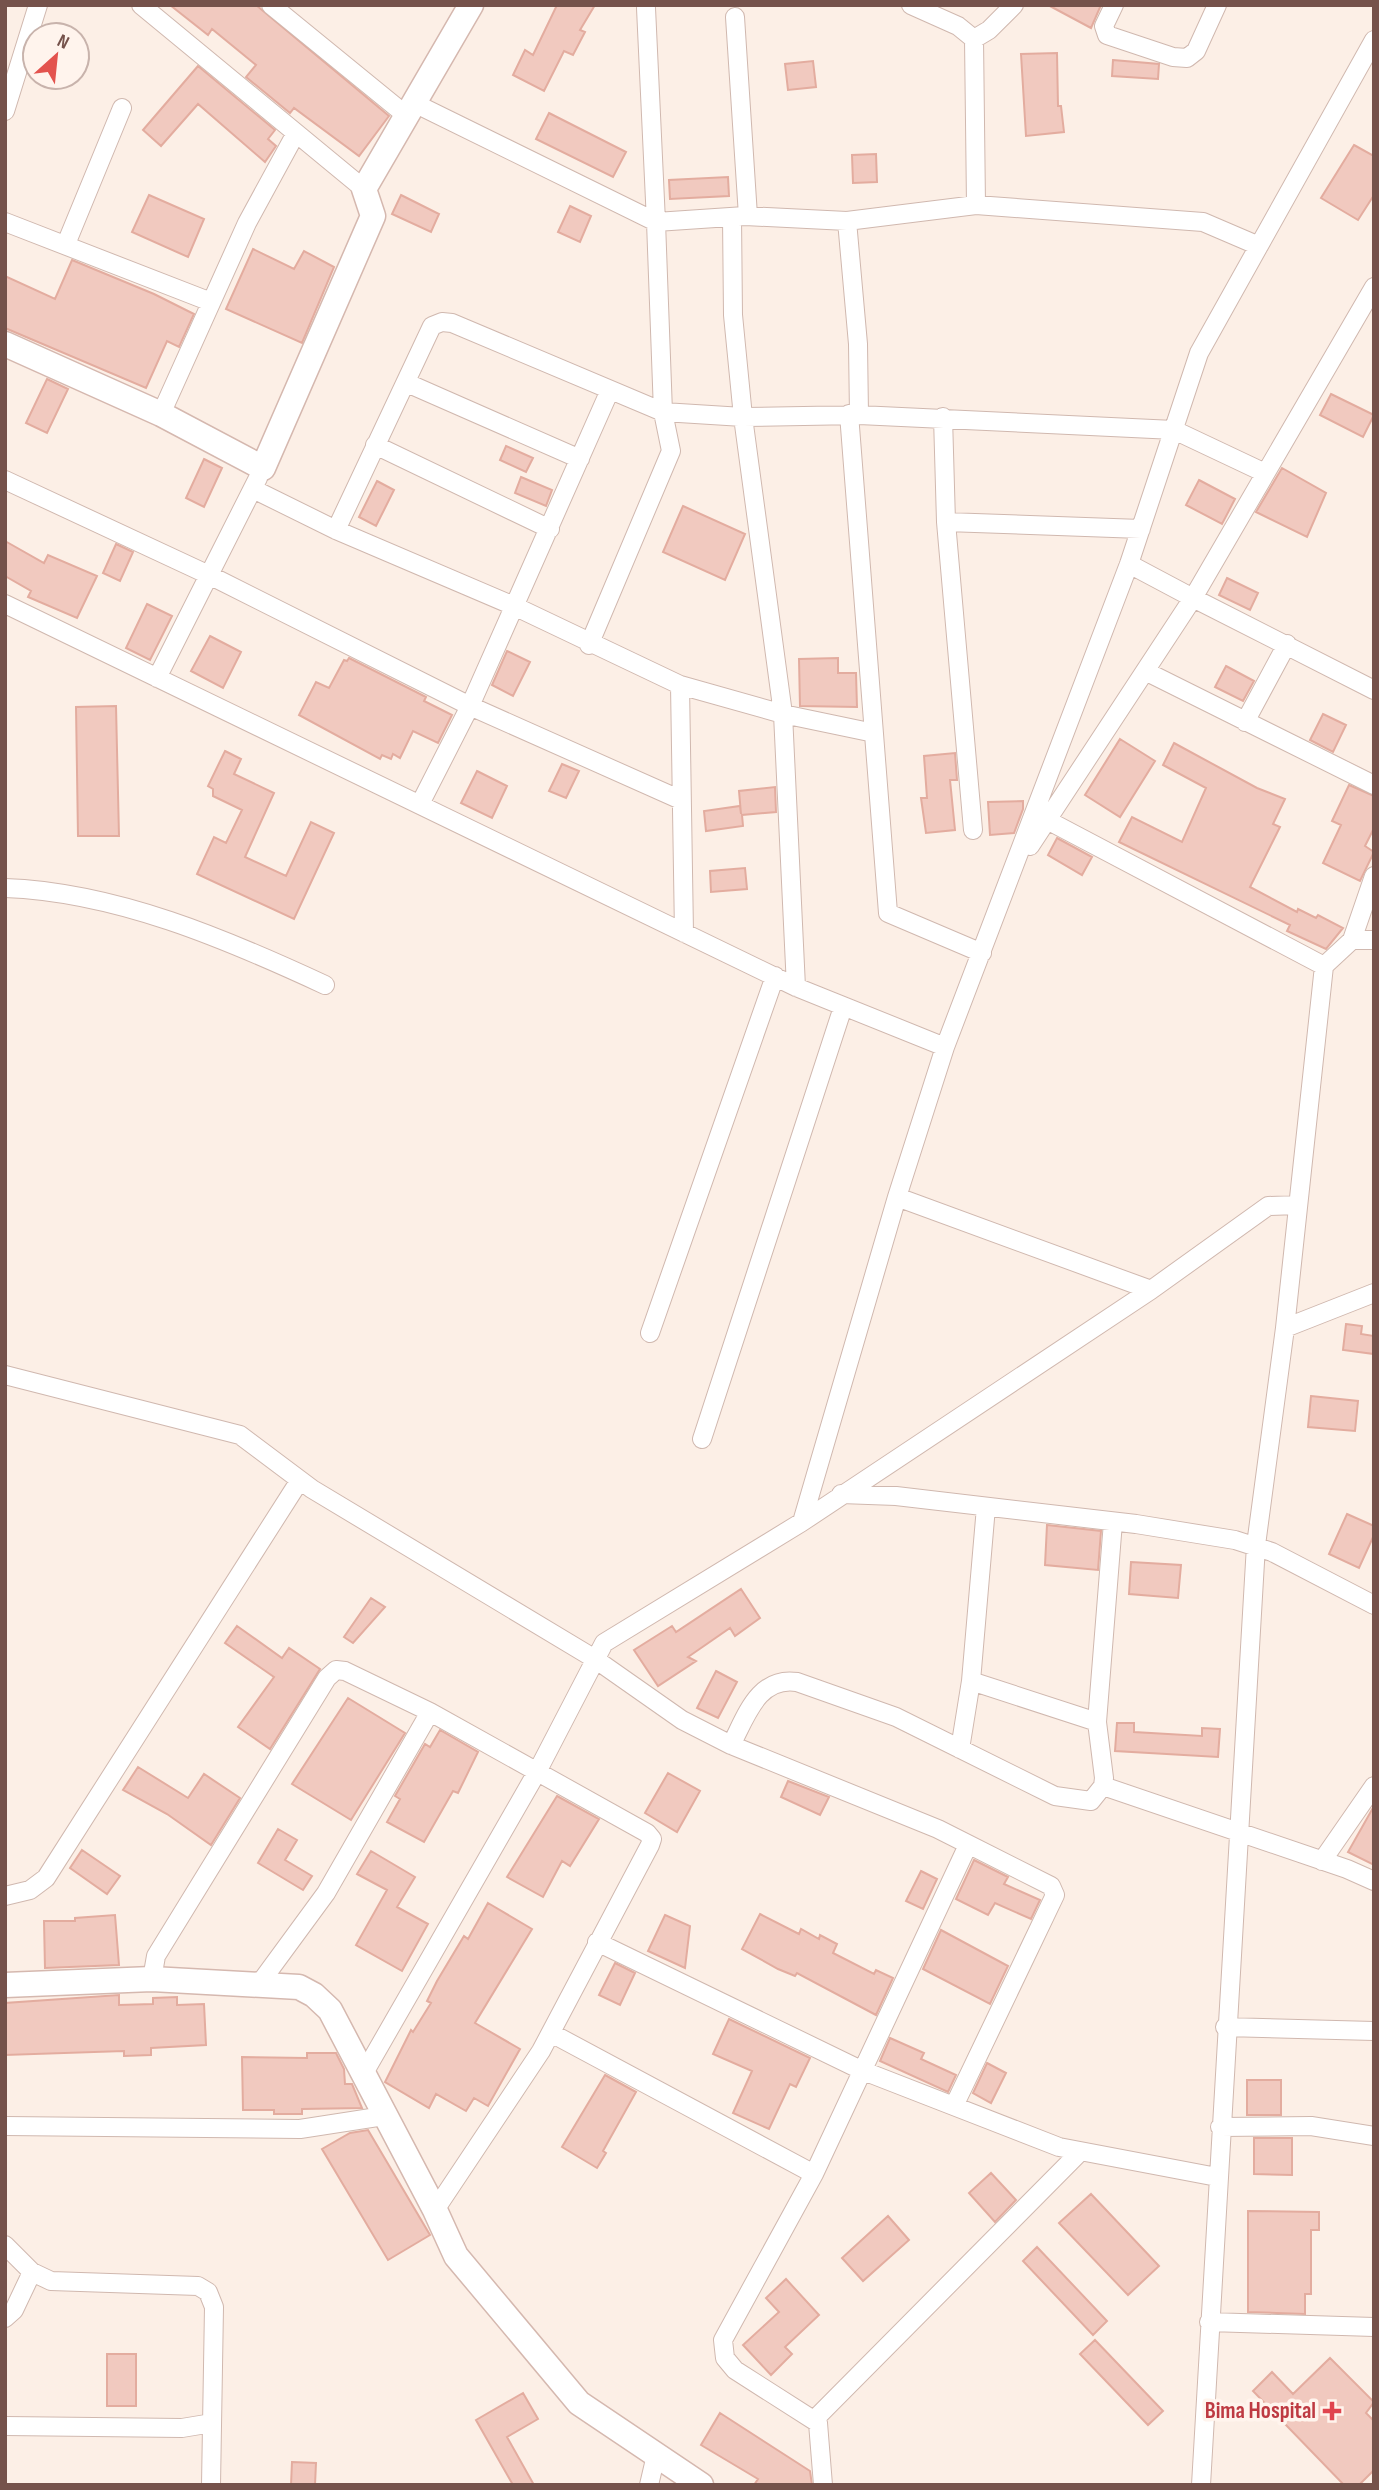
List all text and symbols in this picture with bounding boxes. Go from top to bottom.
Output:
north arrow [21,21,91,91]
text: N [53,30,73,55]
place label: Bima Hospital [1205,2397,1316,2425]
marker: Bima Hospital [1322,2401,1342,2421]

